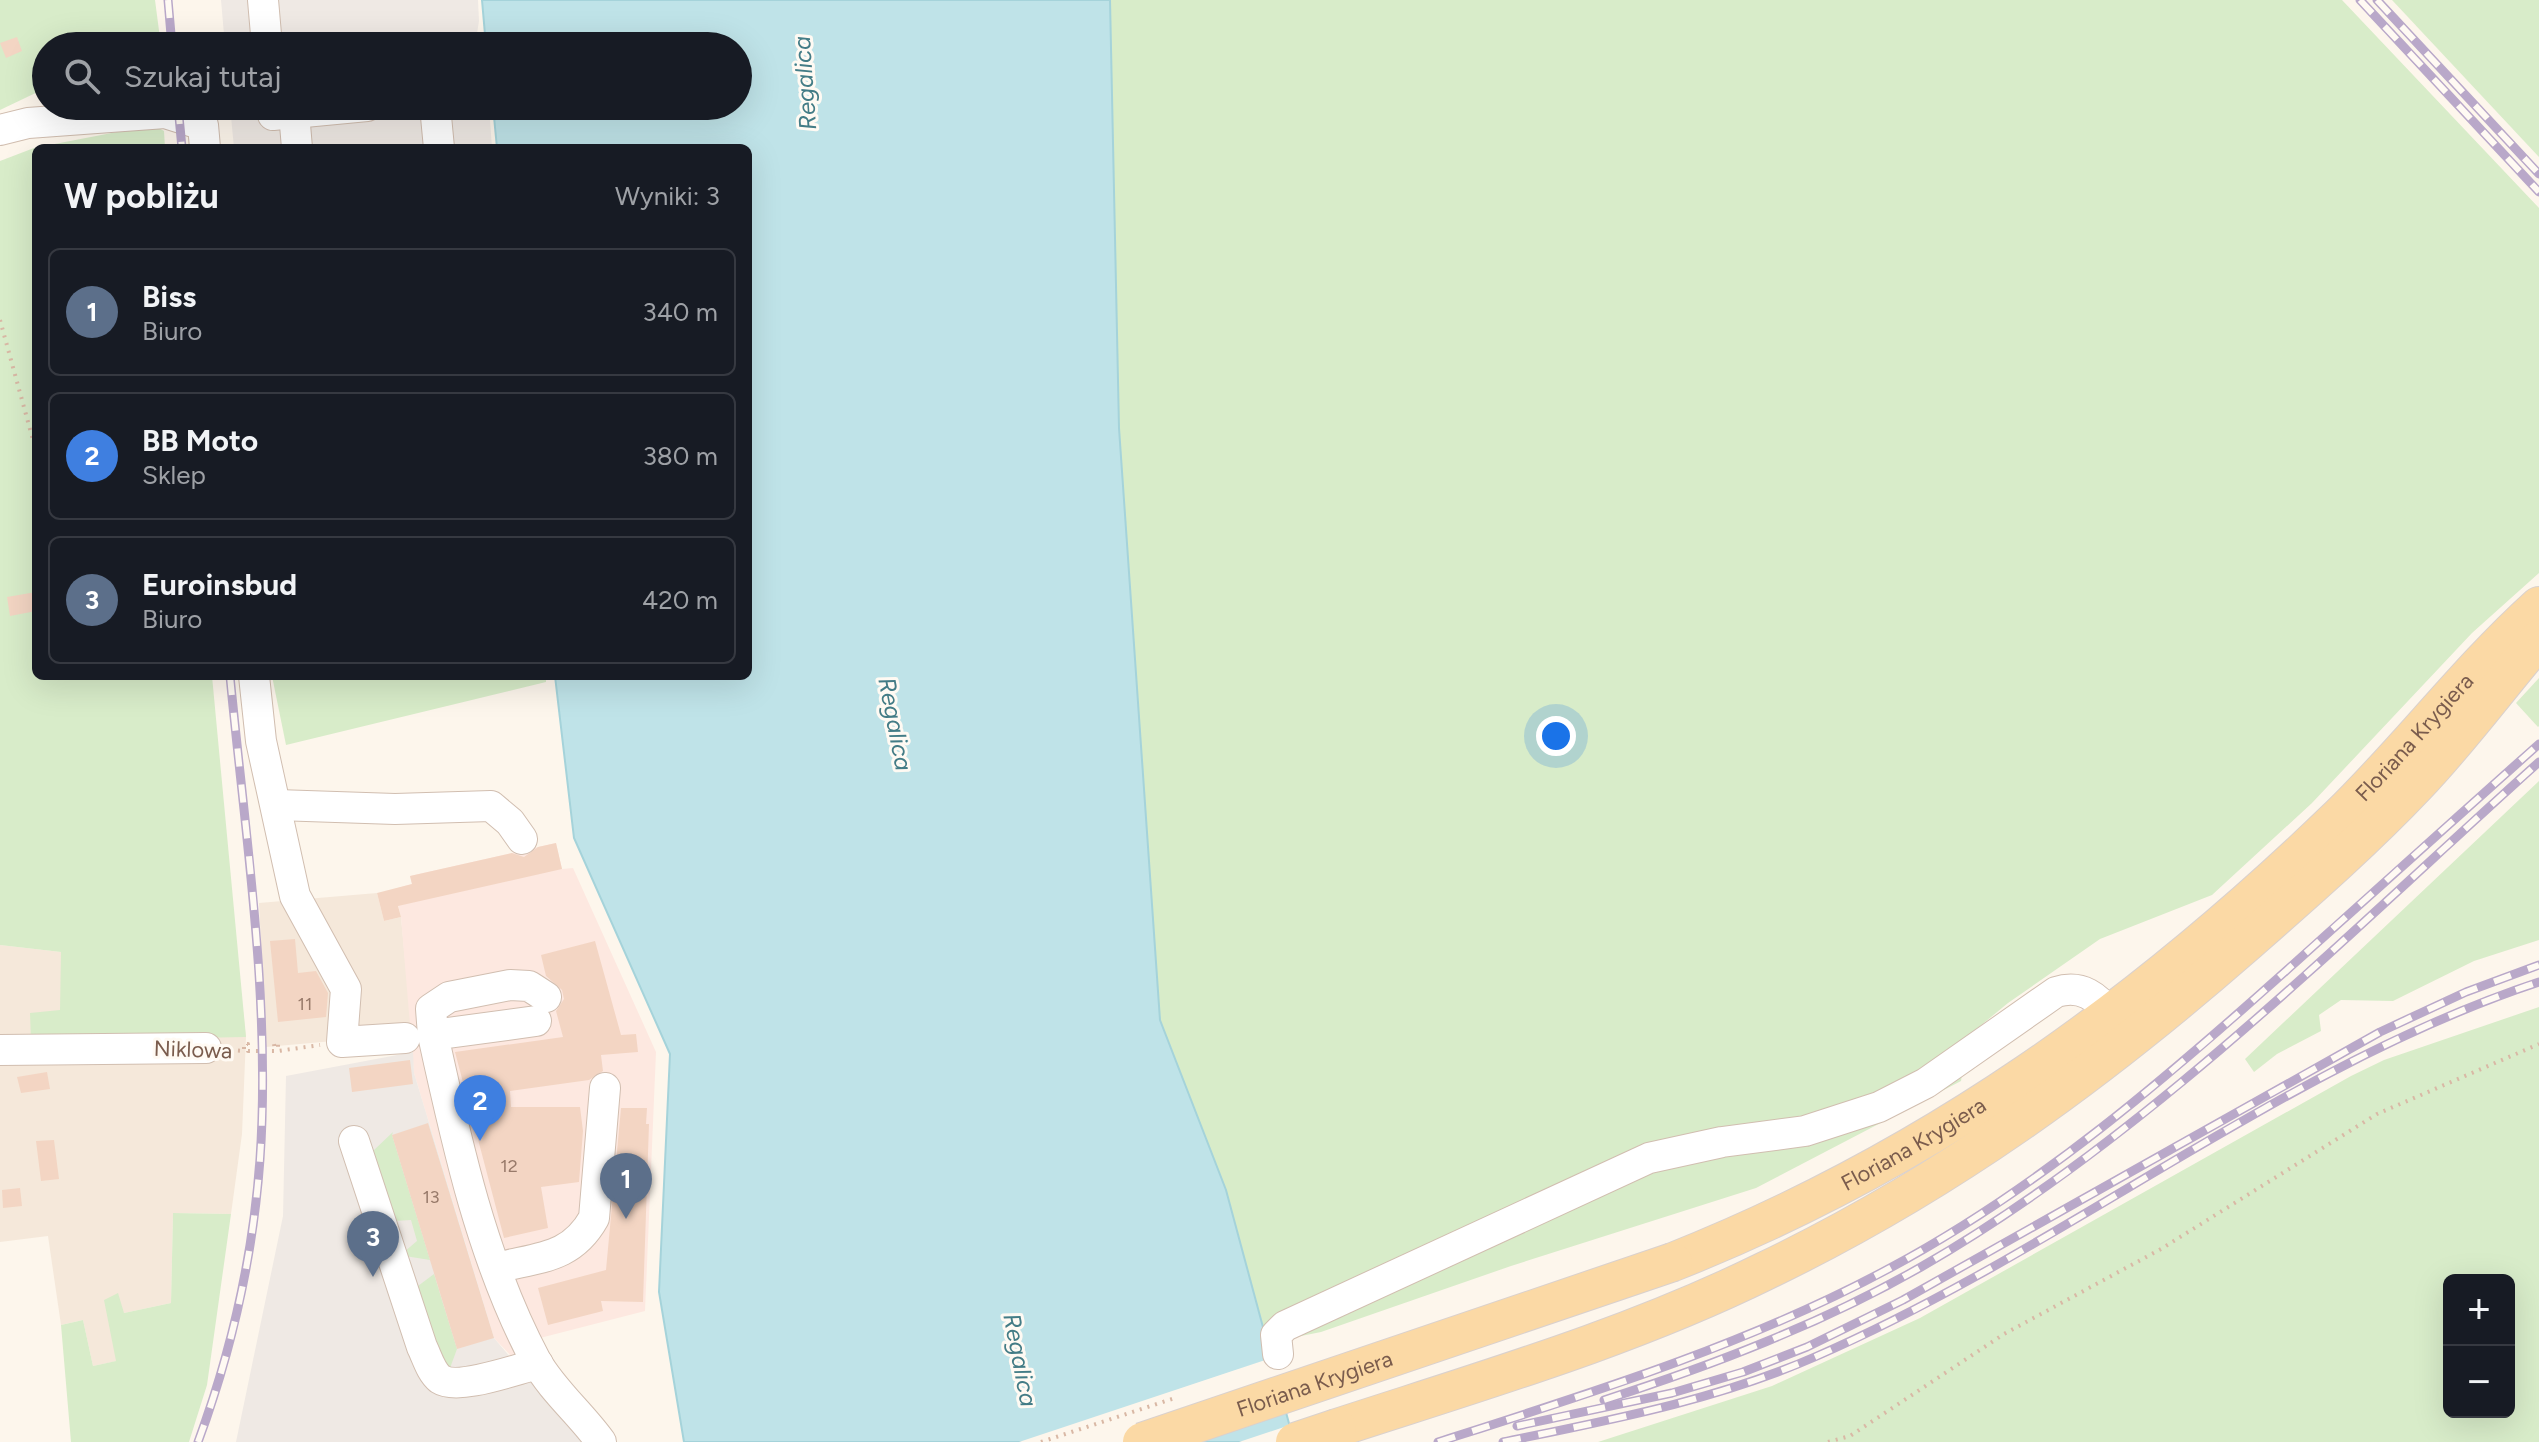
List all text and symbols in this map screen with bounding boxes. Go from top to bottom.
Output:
search box [32,32,752,120]
water label: Regalica [787,35,822,131]
icon: search [60,54,104,98]
text: Szukaj tutaj [124,58,282,95]
text: W pobliżu [64,176,219,217]
text: Wyniki: 3 [615,180,720,212]
text: Biss [142,278,196,315]
text: 1 [87,296,97,328]
text: 340 m [642,296,718,328]
text: Biuro [142,315,202,347]
text: BB Moto [142,422,258,459]
text: 2 [84,440,100,472]
text: 380 m [643,440,718,472]
text: Sklep [142,459,206,491]
text: Euroinsbud [142,566,297,603]
text: 3 [85,584,99,616]
text: 420 m [642,584,718,616]
text: Biuro [142,603,202,635]
street label: Floriana Krygiera [2350,668,2479,807]
water label: Regalica [872,675,919,773]
your location [1536,716,1576,756]
house number: 11 [298,993,312,1015]
street label: Niklowa [153,1035,233,1064]
pin: 2 [454,1075,506,1141]
street label: Floriana Krygiera [1836,1091,1991,1197]
pin: 1 [600,1153,652,1219]
house number: 12 [500,1155,518,1177]
house number: 13 [422,1186,440,1208]
pin: 3 [347,1211,399,1277]
map controls [2443,1274,2515,1418]
button: + [2443,1274,2515,1346]
water label: Regalica [997,1311,1044,1409]
street label: Floriana Krygiera [1233,1345,1396,1423]
button: − [2443,1346,2515,1418]

